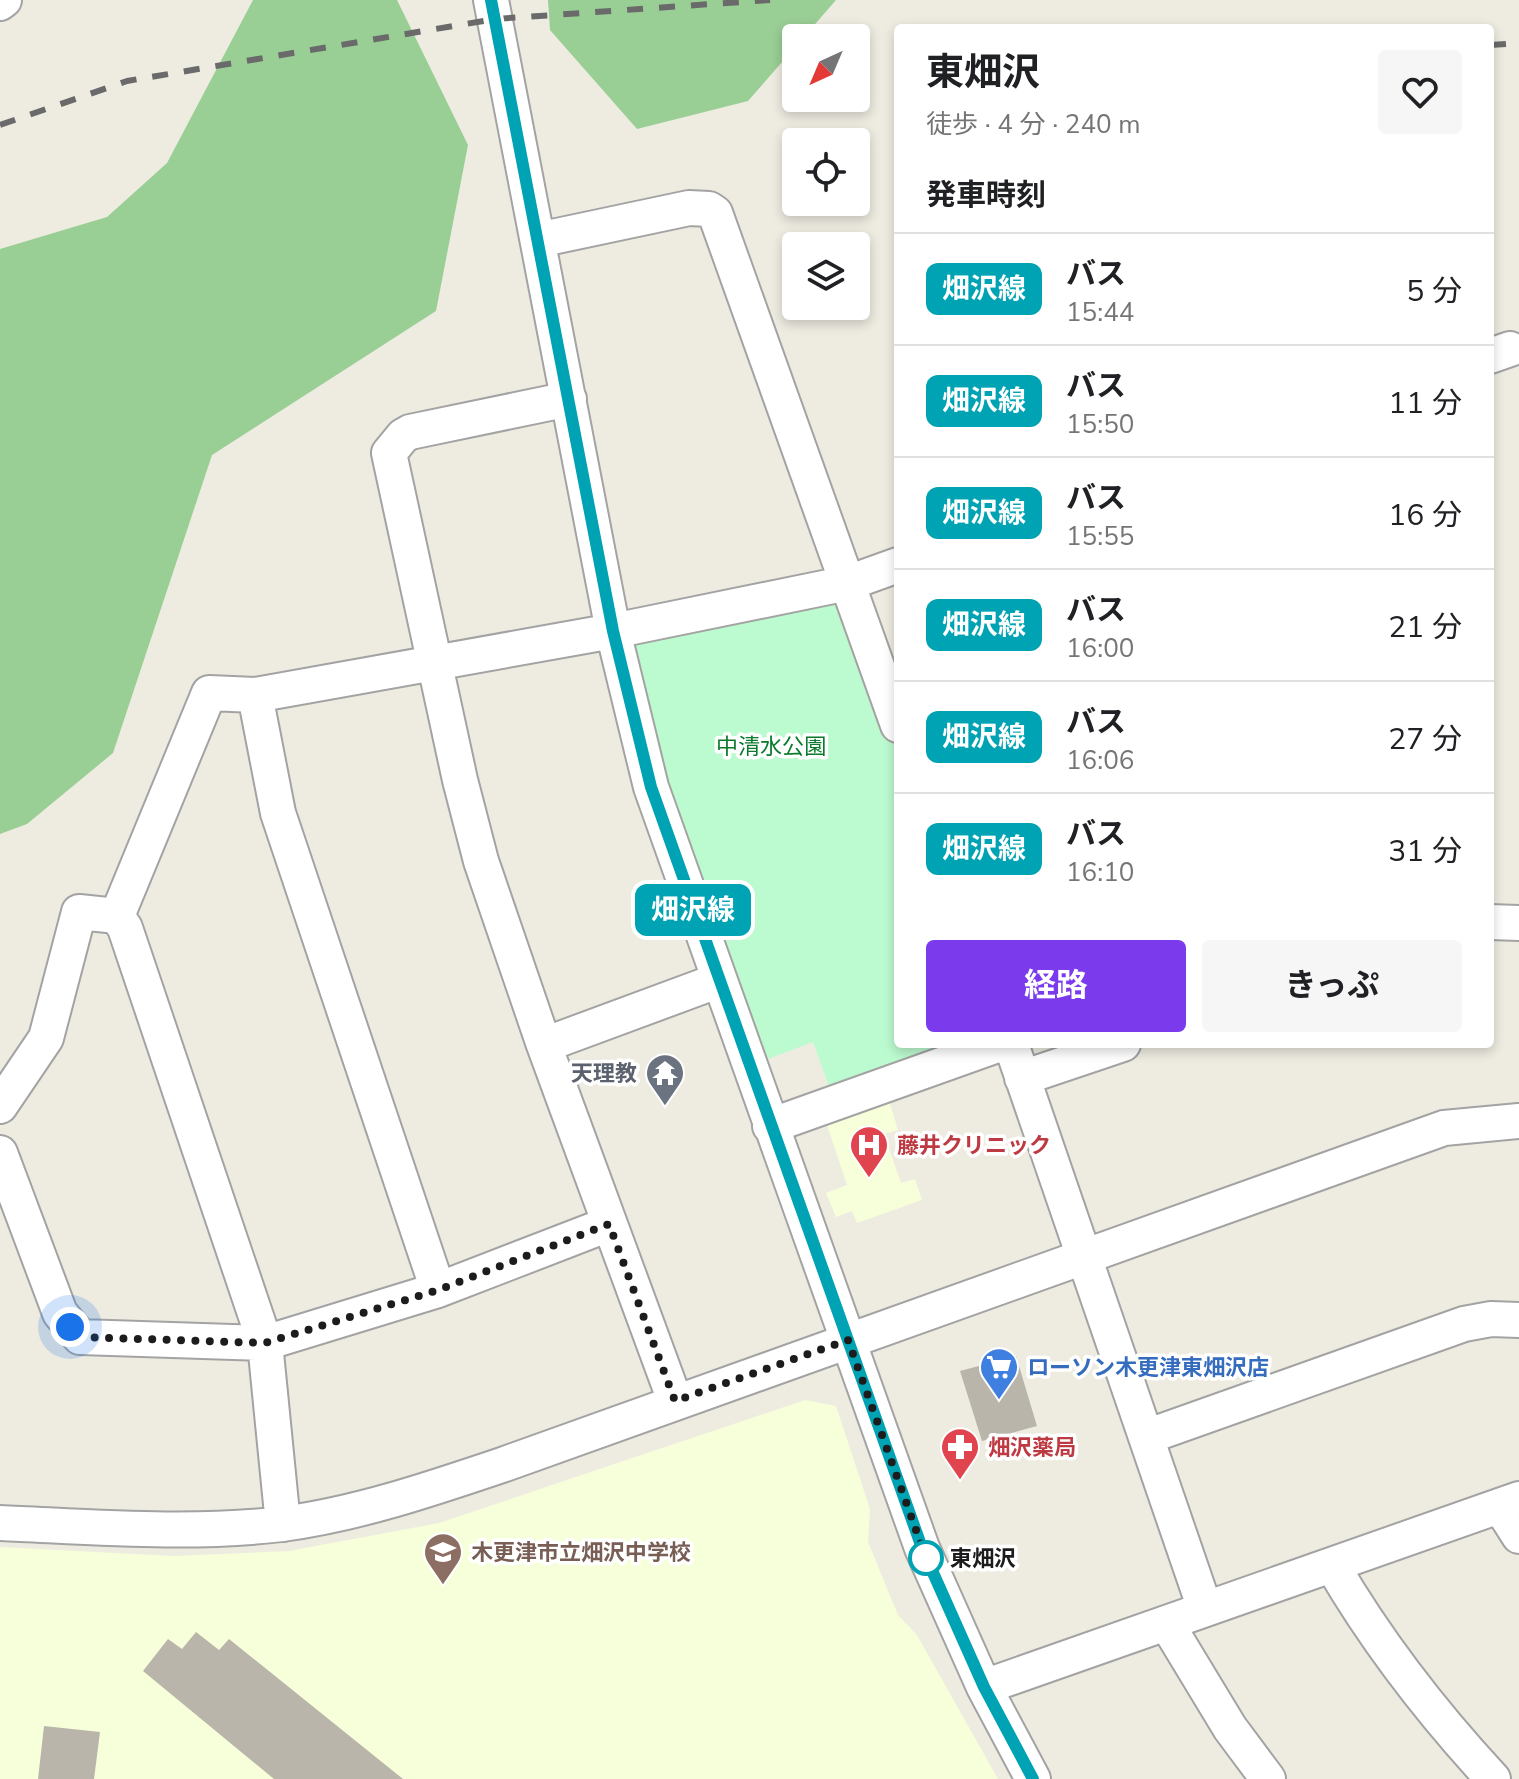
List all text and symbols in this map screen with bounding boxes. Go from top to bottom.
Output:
north arrow [782,24,870,112]
map controls [782,24,870,320]
text: 東畑沢 [926,47,1040,98]
button: heart [1378,50,1462,134]
text: 徒歩 · 4 分 · 240 m [926,107,1141,142]
button: locate [782,128,870,216]
text: 発車時刻 [926,175,1046,216]
button: layers [782,232,870,320]
text: バス [1066,254,1126,295]
text: 畑沢線 [942,270,1026,308]
text: 5 分 [1406,271,1462,312]
text: 15:44 [1066,295,1134,330]
text: バス [1066,366,1126,407]
text: 畑沢線 [942,382,1026,420]
text: 11 分 [1388,383,1462,424]
text: 15:50 [1066,407,1134,442]
text: バス [1066,478,1126,519]
text: 畑沢線 [942,494,1026,532]
text: 16 分 [1388,495,1462,536]
text: 15:55 [1066,519,1134,554]
text: バス [1066,590,1126,631]
text: 畑沢線 [942,606,1026,644]
text: 21 分 [1388,607,1462,648]
text: 16:00 [1066,631,1134,666]
text: バス [1066,702,1126,743]
text: 畑沢線 [942,718,1026,756]
text: 27 分 [1388,719,1462,760]
park label: 中清水公園 [716,732,826,762]
text: 16:06 [1066,743,1134,778]
text: バス [1066,814,1126,855]
text: 畑沢線 [942,830,1026,868]
text: 31 分 [1388,831,1462,872]
text: 16:10 [1066,855,1134,890]
line badge: 畑沢線 [647,884,739,936]
text: 畑沢線 [651,891,735,929]
button: 経路 [926,940,1186,1032]
button: きっぷ [1202,940,1462,1032]
temple icon: 天理教 [644,1052,686,1107]
place label: 天理教 [571,1059,637,1089]
hospital icon: 藤井クリニック [848,1124,890,1179]
place label: 藤井クリニック [897,1131,1051,1161]
your location [50,1307,90,1347]
supermarket icon: ローソン木更津東畑沢店 [978,1346,1020,1401]
place label: ローソン木更津東畑沢店 [1027,1353,1269,1383]
pharmacy icon: 畑沢薬局 [939,1426,981,1481]
place label: 畑沢薬局 [988,1433,1076,1463]
school or university icon: 木更津市立畑沢中学校 [422,1531,464,1586]
place label: 木更津市立畑沢中学校 [471,1538,691,1568]
marker: 東畑沢 [909,1541,943,1575]
place label: 東畑沢 [950,1544,1016,1574]

